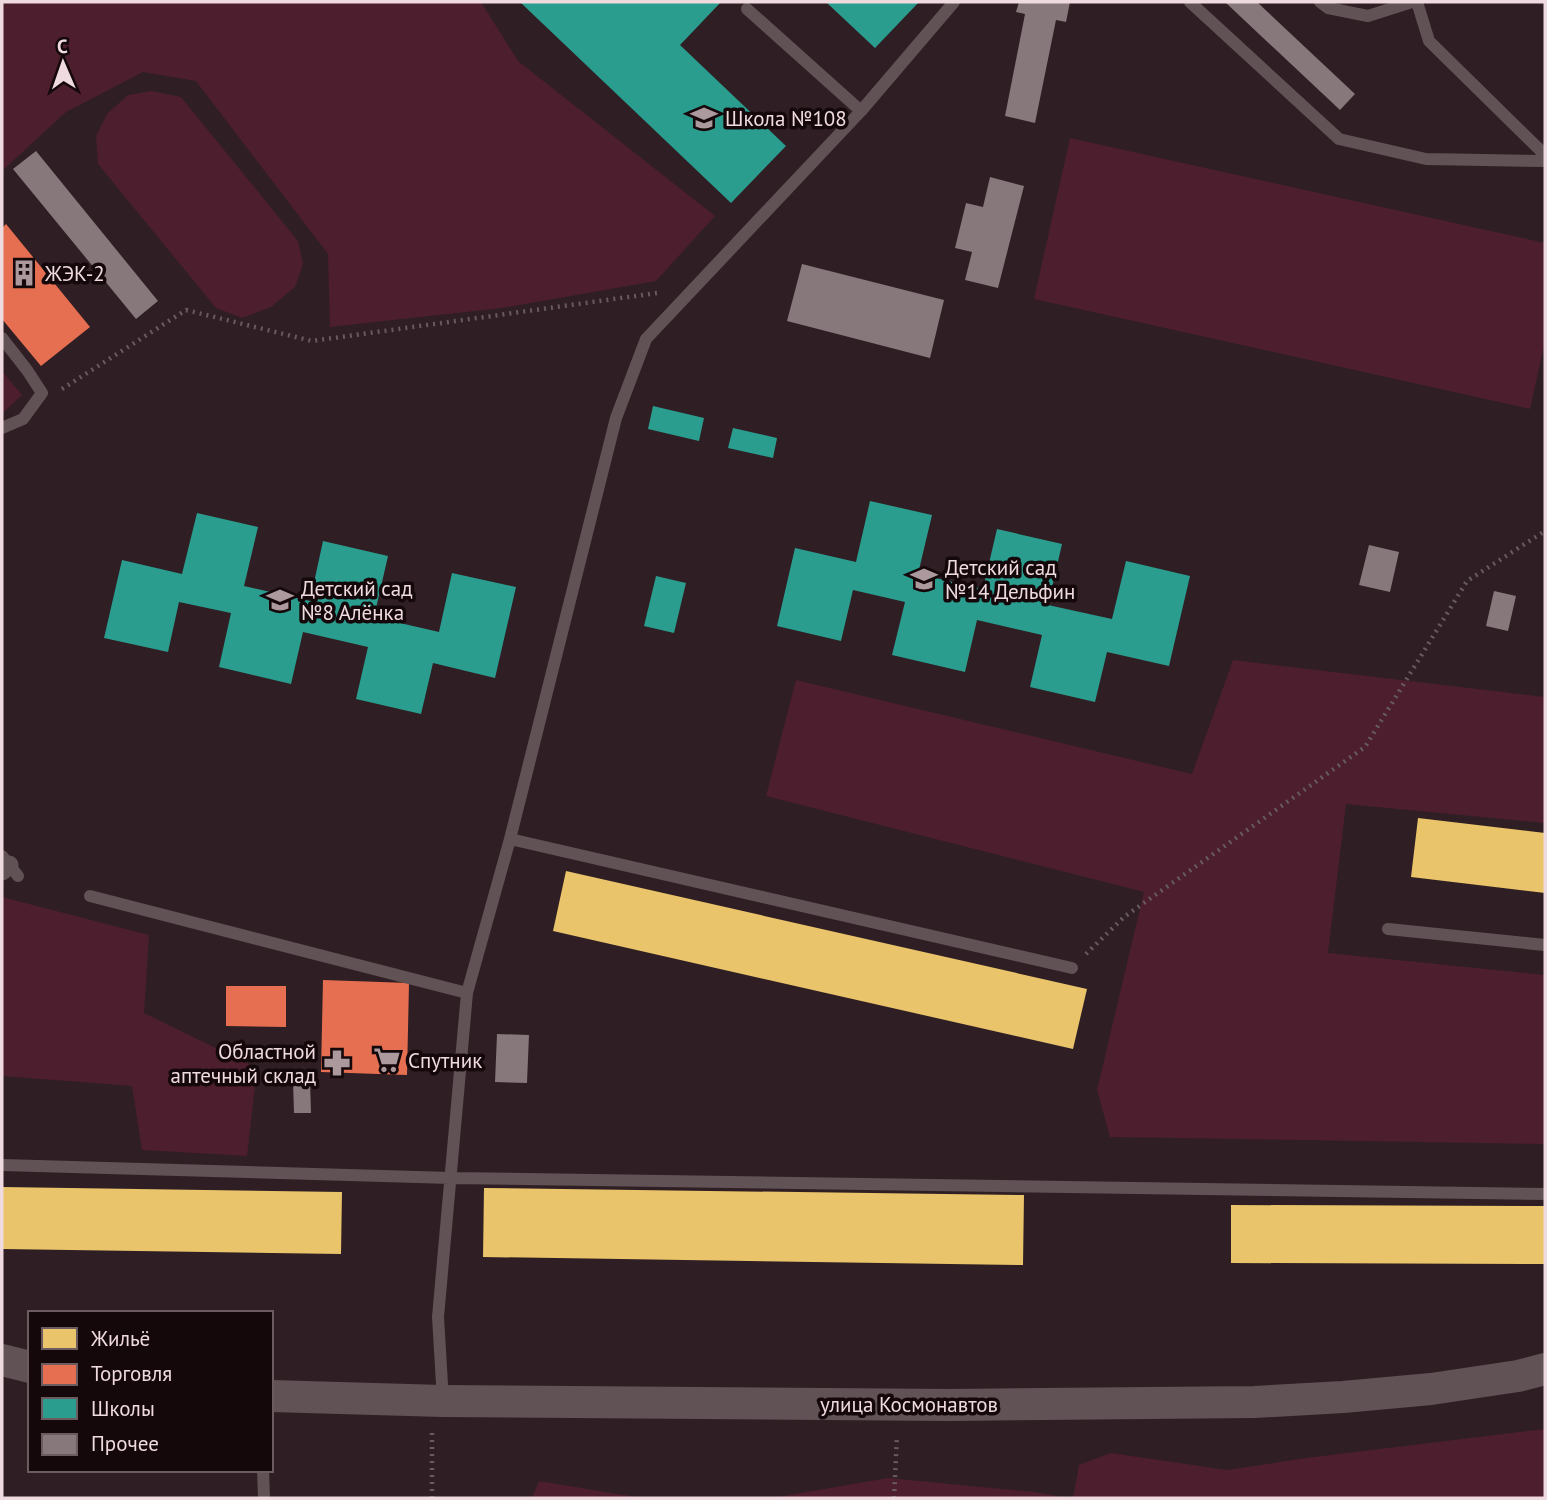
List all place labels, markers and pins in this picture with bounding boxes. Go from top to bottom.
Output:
school or university icon: Школа №108 [689,103,719,133]
place label: Школа №108 [725,105,847,132]
building icon: ЖЭК-2 [9,258,39,288]
place label: ЖЭК-2 [44,260,105,287]
place label: Детский сад №14 Дельфин [945,554,1075,605]
school or university icon: Детский сад №14 Дельфин [909,564,939,594]
place label: Детский сад №8 Алёнка [301,575,413,626]
school or university icon: Детский сад №8 Алёнка [265,585,295,615]
place label: Областной аптечный склад [171,1038,316,1089]
supermarket icon: Спутник [372,1045,402,1075]
place label: Спутник [408,1047,482,1074]
pharmacy icon: Областной аптечный склад [322,1048,352,1078]

